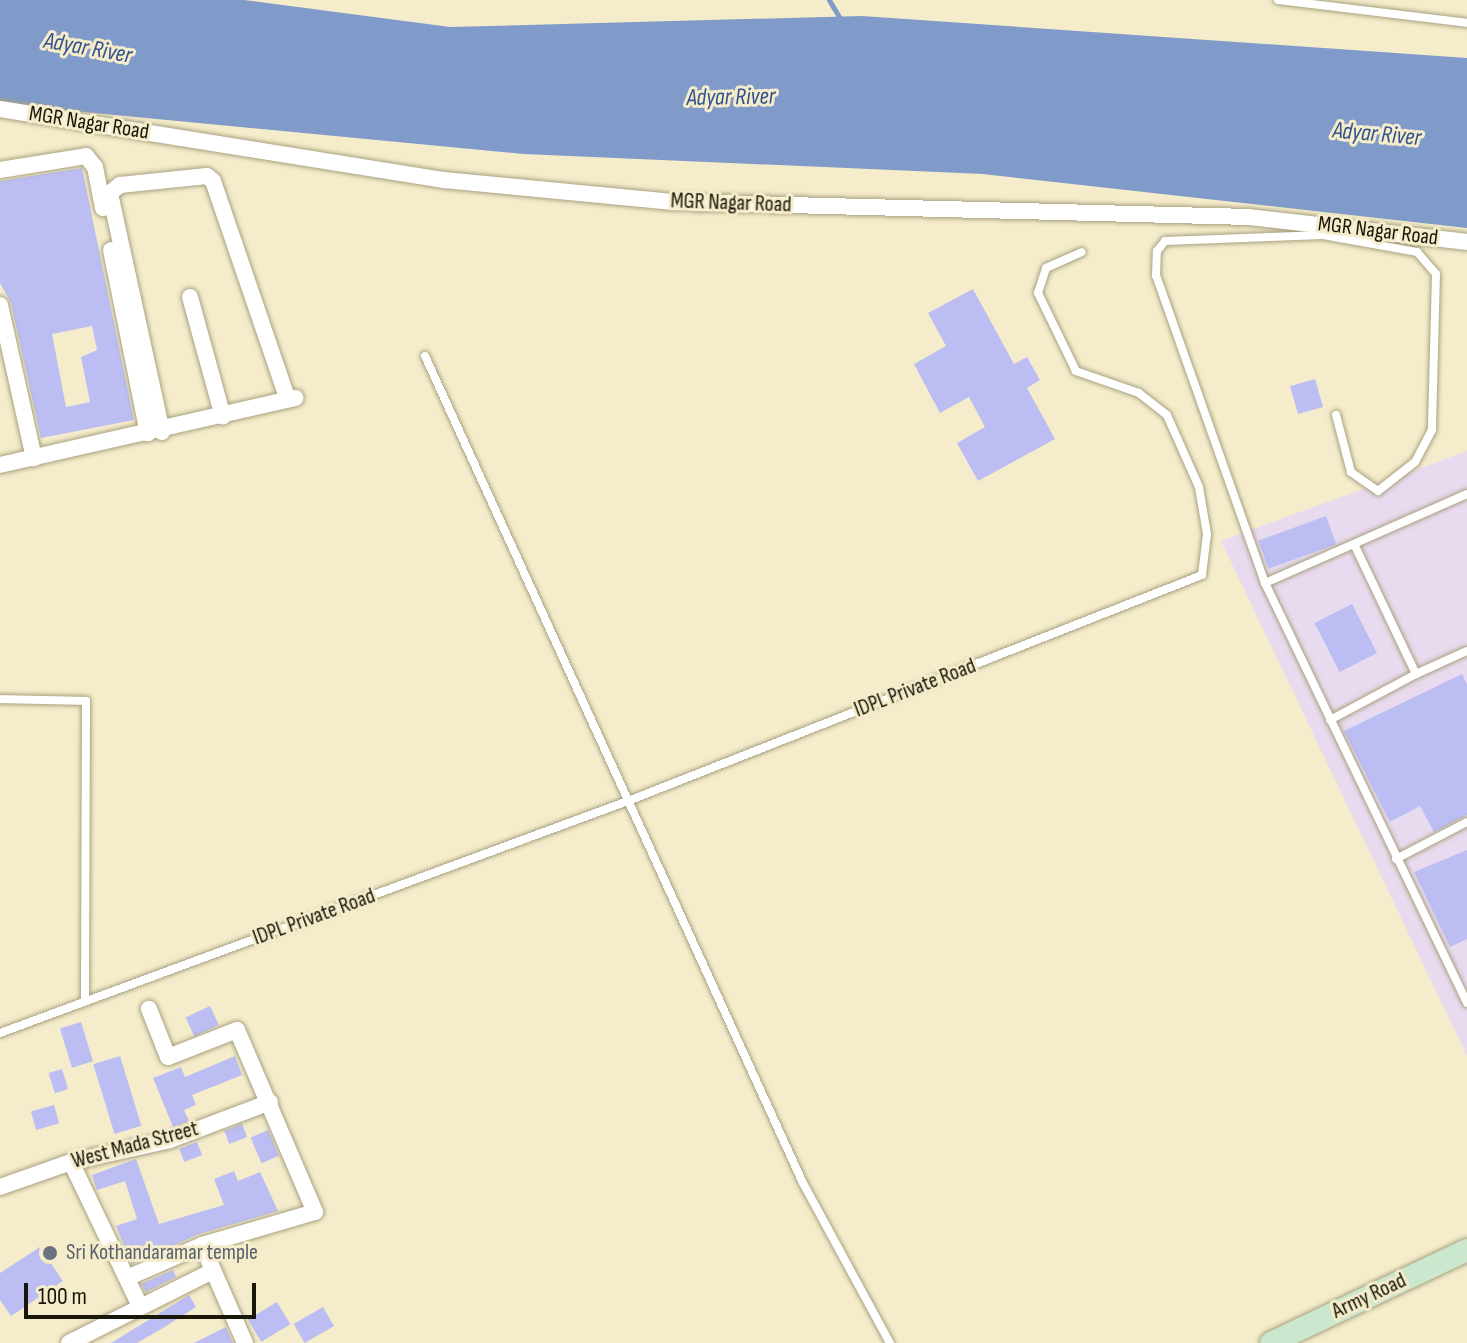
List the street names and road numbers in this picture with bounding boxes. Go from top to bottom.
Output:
street label: MGR Nagar Road [27,101,151,145]
street label: MGR Nagar Road [670,188,792,218]
street label: MGR Nagar Road [1316,211,1440,251]
street label: IDPL Private Road [850,653,980,723]
street label: IDPL Private Road [249,883,379,951]
street label: West Mada Street [69,1115,201,1175]
street label: Army Road [1328,1267,1410,1325]

